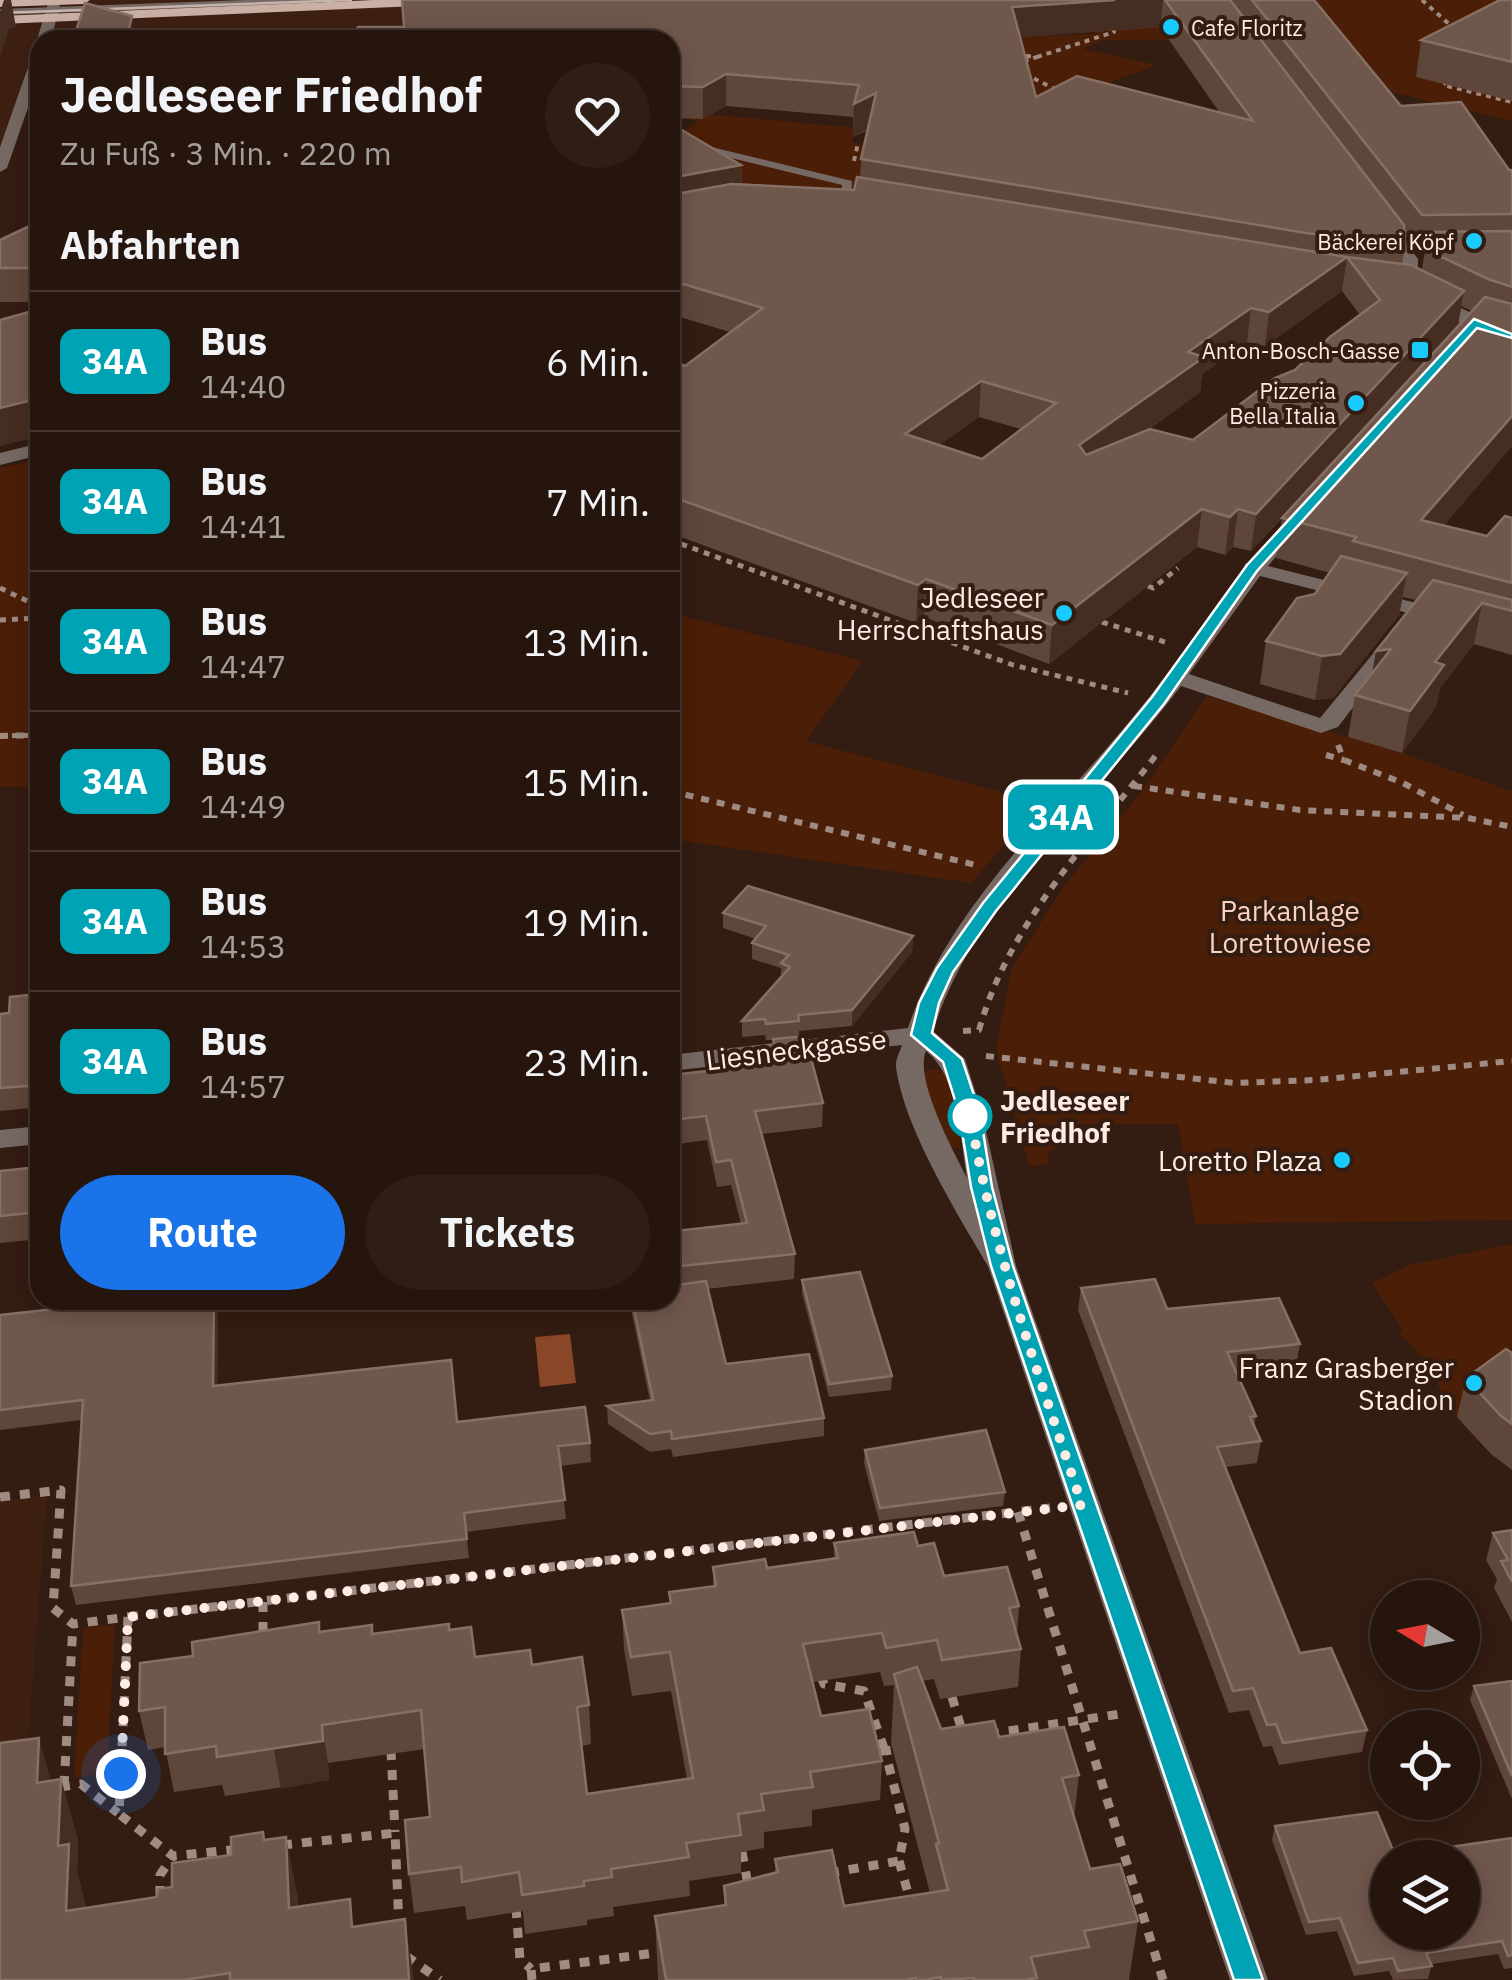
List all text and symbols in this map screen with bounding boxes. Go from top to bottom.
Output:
place label: Cafe Floritz [1191,13,1303,42]
marker: Cafe Floritz [1160,16,1182,38]
text: Jedleseer Friedhof [60,63,482,125]
button: heart [545,63,650,168]
text: Zu Fuß · 3 Min. · 220 m [60,132,392,174]
text: Abfahrten [60,220,241,269]
place label: Bäckerei Köpf [1317,227,1454,256]
marker: Bäckerei Köpf [1463,230,1485,252]
text: Bus [200,316,267,365]
place label: Anton-Bosch-Gasse [1202,336,1400,365]
text: 6 Min. [546,337,650,386]
text: 34A [82,338,148,384]
marker: Anton-Bosch-Gasse [1409,339,1431,361]
text: 14:40 [200,365,286,407]
place label: Pizzeria Bella Italia [1229,376,1336,430]
marker: Pizzeria Bella Italia [1345,392,1367,414]
text: Bus [200,456,267,505]
text: 7 Min. [546,477,650,526]
text: 34A [82,478,148,524]
text: 14:41 [200,505,286,547]
place label: Jedleseer Herrschaftshaus [837,579,1044,648]
text: Bus [200,596,267,645]
marker: Jedleseer Herrschaftshaus [1053,602,1075,624]
text: 13 Min. [523,617,650,666]
text: 34A [82,618,148,664]
text: 14:47 [200,645,286,687]
text: Bus [200,736,267,785]
text: 15 Min. [523,757,650,806]
text: 34A [82,758,148,804]
line badge: 34A [1004,784,1118,850]
text: 14:49 [200,785,286,827]
text: 34A [1028,794,1094,840]
text: Bus [200,876,267,925]
park label: Parkanlage Lorettowiese [1209,892,1371,961]
text: 19 Min. [523,897,650,946]
text: 34A [82,898,148,944]
text: 14:53 [200,925,286,967]
text: Bus [200,1016,267,1065]
street label: Liesneckgasse [703,1020,889,1078]
text: 23 Min. [523,1037,650,1086]
text: 34A [82,1038,148,1084]
text: 14:57 [200,1065,286,1107]
place label: Jedleseer Friedhof [1000,1082,1130,1151]
marker: Jedleseer Friedhof [949,1095,991,1137]
place label: Loretto Plaza [1158,1142,1322,1179]
marker: Loretto Plaza [1331,1149,1353,1171]
button: Route [60,1175,345,1290]
button: Tickets [365,1175,650,1290]
place label: Franz Grasberger Stadion [1239,1349,1454,1418]
marker: Franz Grasberger Stadion [1463,1372,1485,1394]
north arrow [1370,1580,1480,1690]
map controls [1370,1580,1480,1950]
button: locate [1370,1710,1480,1820]
your location [96,1749,146,1799]
button: layers [1370,1840,1480,1950]

